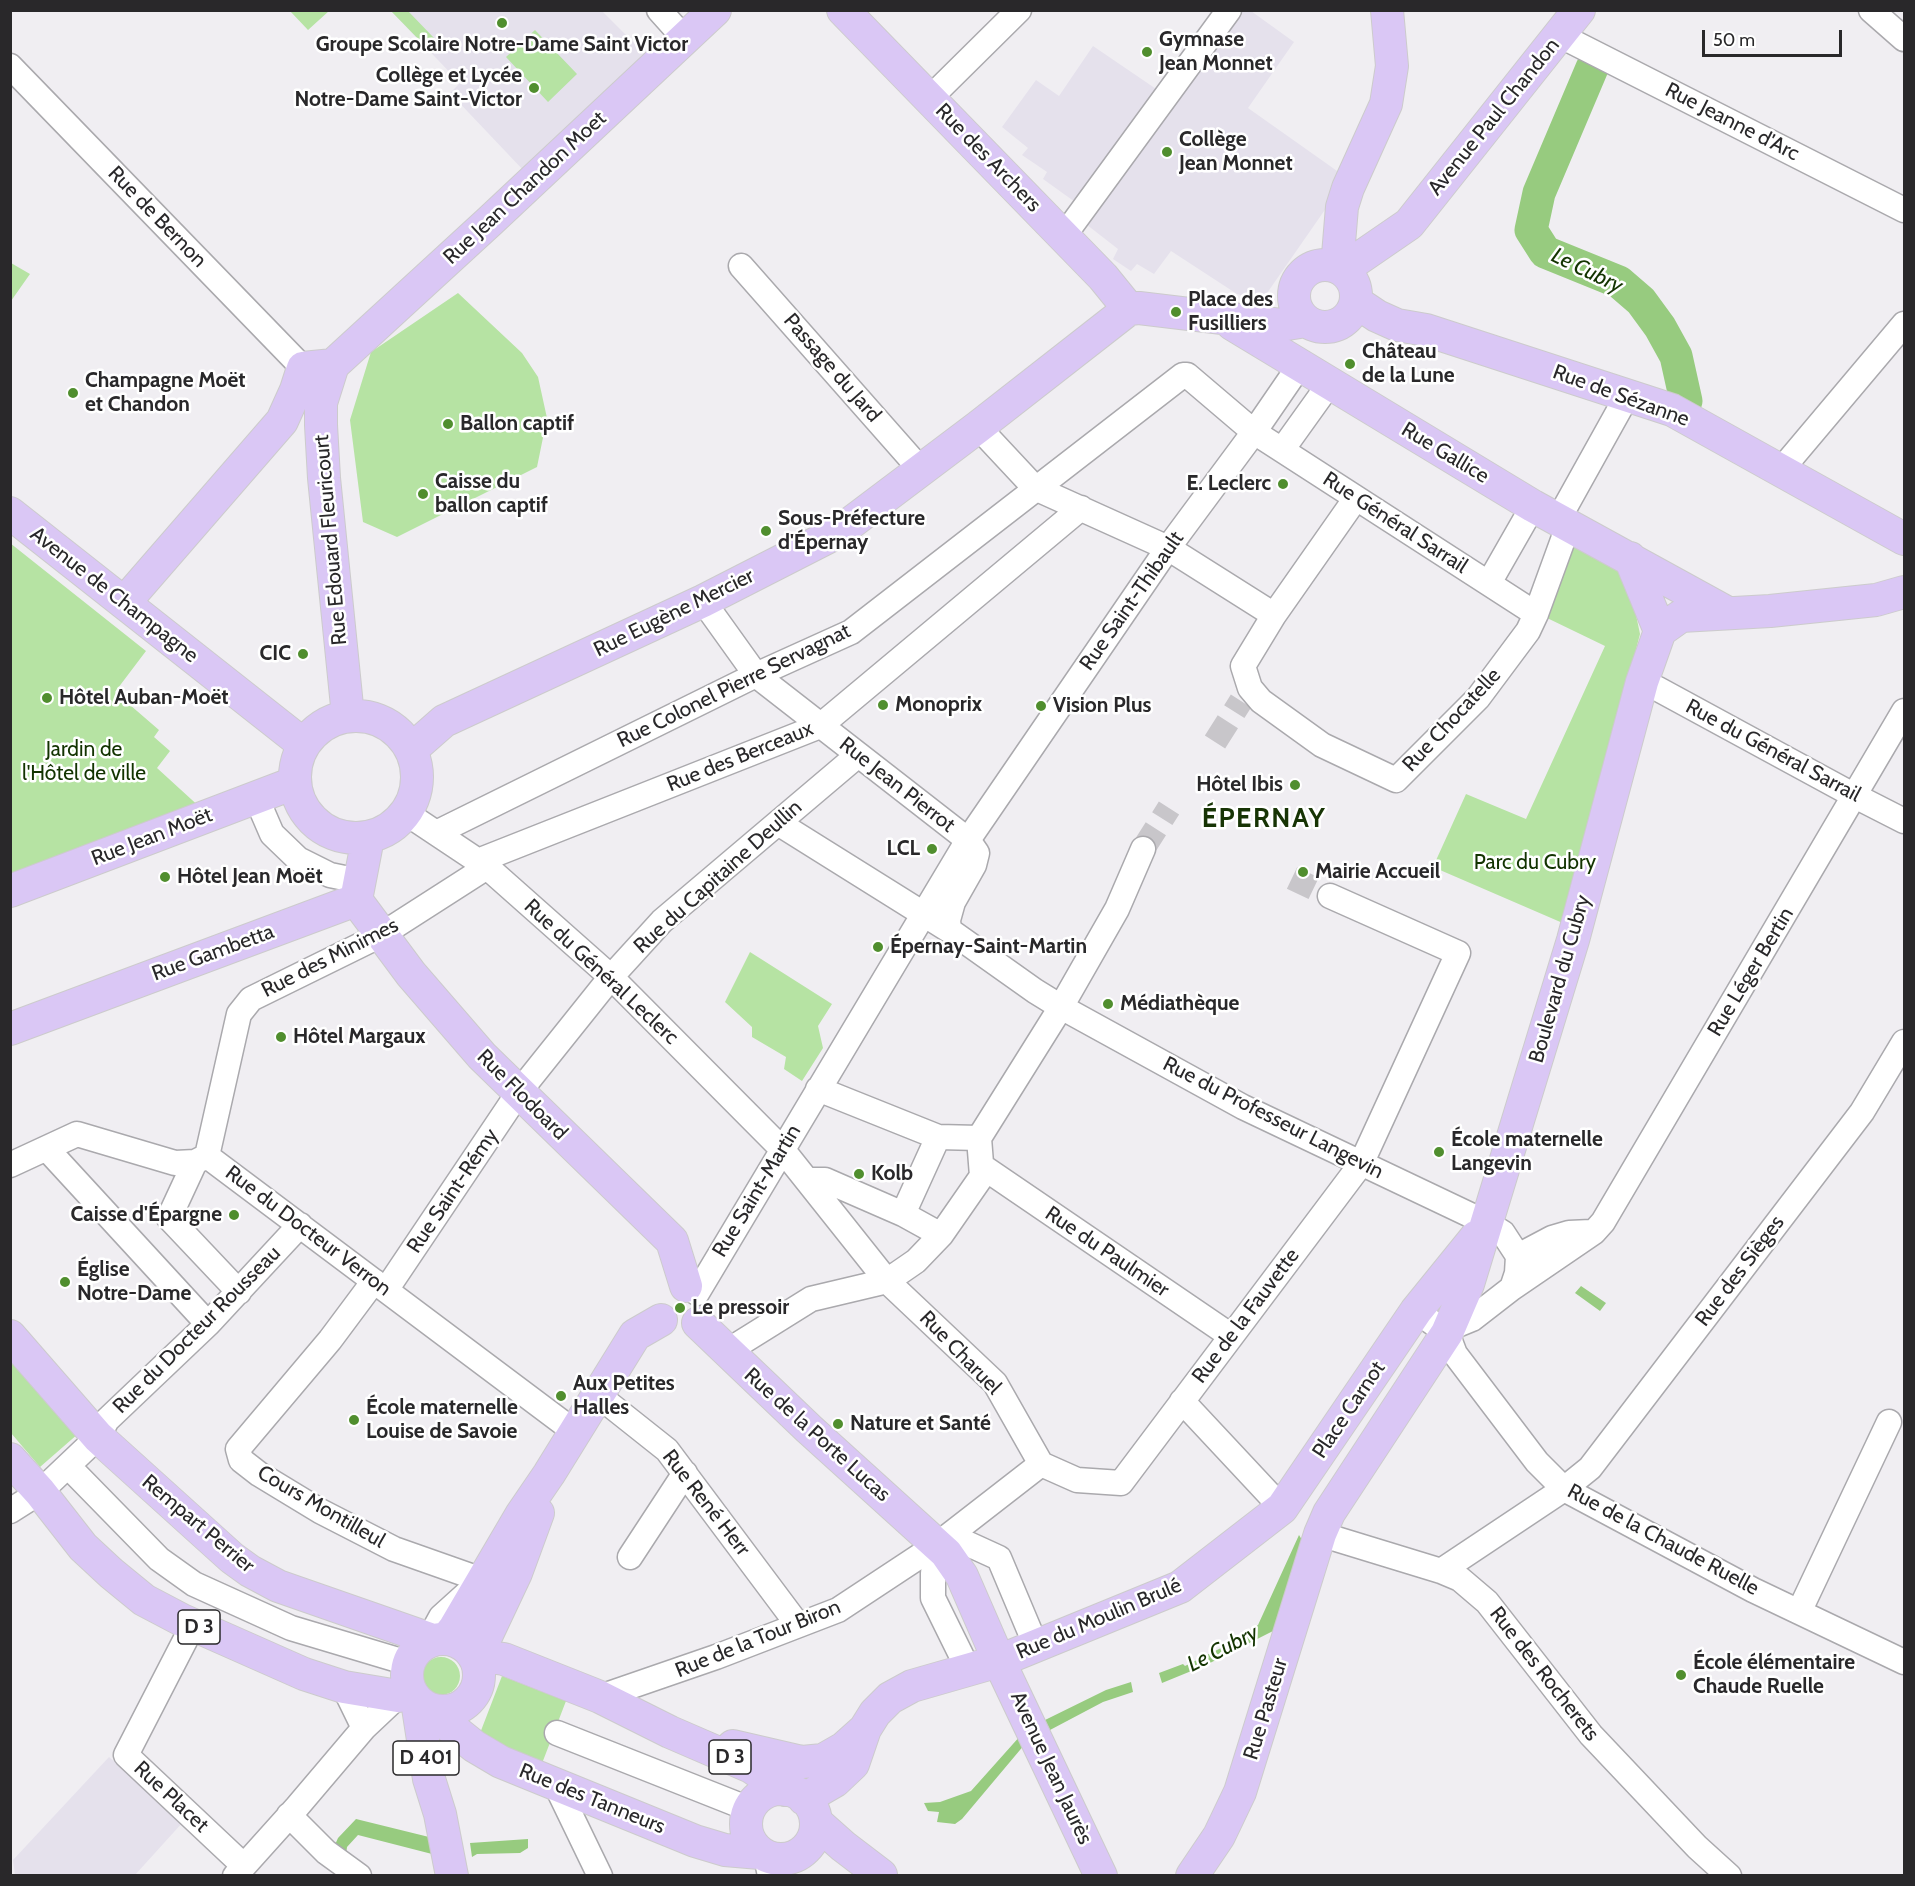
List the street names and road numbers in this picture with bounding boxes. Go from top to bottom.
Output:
street label: Avenue Paul Chandon [1423,33,1565,201]
street label: Rue Jeanne d'Arc [1661,77,1803,167]
street label: Rue des Archers [930,99,1046,217]
street label: Rue Jean Chandon Moet [438,106,612,270]
street label: Rue de Bernon [102,161,212,273]
street label: Passage du Jard [778,308,886,428]
street label: Rue de Sézanne [1549,360,1693,432]
street label: Rue Gallice [1397,417,1493,489]
street label: Rue Edouard Fleuricourt [309,434,353,646]
street label: Rue Général Sarrail [1318,467,1472,579]
street label: Avenue de Champagne [25,522,203,668]
street label: Rue Saint-Thibault [1075,527,1189,675]
street label: Rue Eugène Mercier [590,563,758,663]
street label: Rue Colonel Pierre Servagnat [613,618,855,754]
street label: Rue Chocatelle [1398,663,1506,777]
street label: Rue du Général Sarrail [1681,694,1865,808]
street label: Rue des Berceaux [663,716,817,798]
street label: Rue Jean Pierrot [834,732,960,838]
street label: Rue du Capitaine Deullin [629,795,807,959]
street label: Rue Jean Moët [88,802,216,872]
street label: Boulevard du Cubry [1524,892,1596,1066]
street label: Rue du Général Leclerc [519,894,683,1050]
street label: Rue Léger Bertin [1703,903,1799,1041]
street label: Rue des Minimes [257,913,403,1003]
street label: Rue Gambetta [148,919,278,987]
street label: Rue Flodoard [472,1045,572,1145]
street label: Rue du Professeur Langevin [1159,1051,1387,1185]
street label: Rue Saint-Martin [708,1120,806,1262]
street label: Rue Saint-Rémy [402,1124,504,1258]
street label: Rue du Docteur Verron [220,1160,396,1302]
street label: Rue du Paulmier [1040,1201,1174,1303]
street label: Rue des Sièges [1690,1211,1790,1331]
street label: Rue du Docteur Rousseau [108,1241,286,1419]
street label: Rue de la Fauvette [1187,1244,1305,1388]
street label: Rue Charuel [914,1306,1006,1400]
street label: Place Carnot [1307,1357,1391,1463]
street label: Rue de la Porte Lucas [739,1363,895,1507]
street label: Rue René Herr [657,1445,755,1561]
street label: Cours Montilleul [253,1460,389,1554]
street label: Rempart Perrier [137,1470,259,1578]
street label: Rue de la Chaude Ruelle [1563,1479,1763,1601]
street label: Rue du Moulin Brulé [1013,1573,1185,1665]
street label: Rue de la Tour Biron [672,1594,844,1684]
street label: Rue des Rocherets [1484,1602,1604,1746]
road number: D 3 [178,1610,220,1644]
street label: Rue Pasteur [1239,1655,1293,1763]
street label: Avenue Jean Jaurès [1005,1688,1097,1848]
road number: D 3 [709,1740,751,1774]
road number: D 401 [393,1741,459,1775]
street label: Rue Placet [128,1756,214,1838]
street label: Rue des Tanneurs [515,1758,669,1840]

